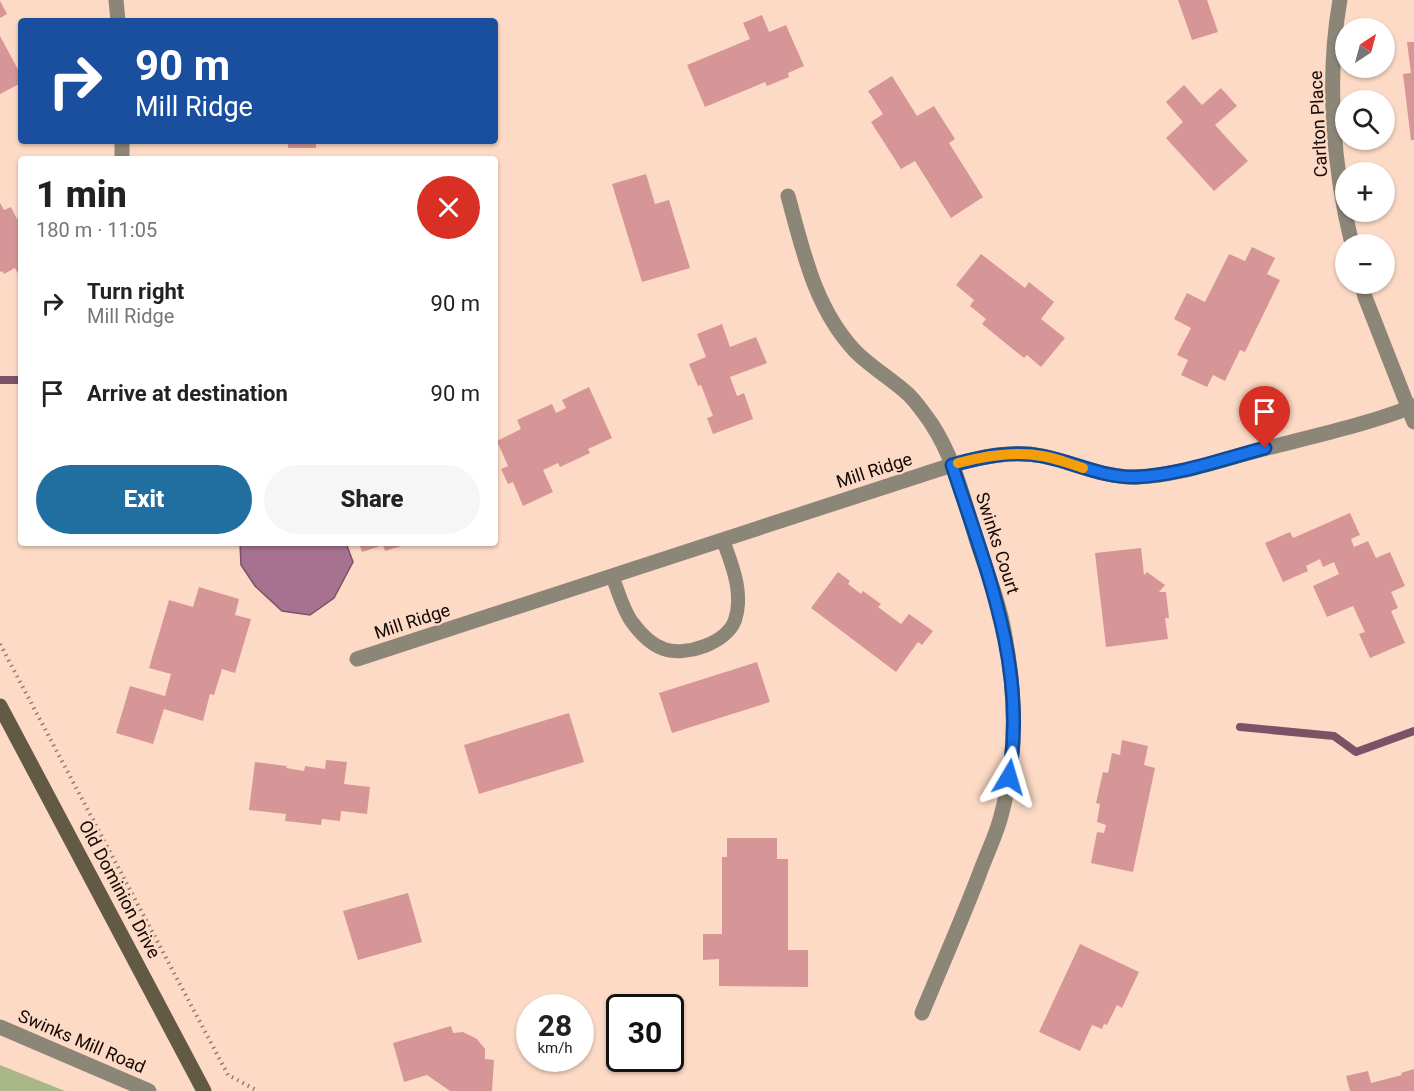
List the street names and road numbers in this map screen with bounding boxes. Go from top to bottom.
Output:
street label: Carlton Place [1305,70,1331,178]
street label: Mill Ridge [833,448,915,492]
street label: Swinks Court [972,489,1024,597]
street label: Mill Ridge [371,599,453,643]
street label: Old Dominion Drive [75,817,165,961]
street label: Swinks Mill Road [15,1005,149,1077]

